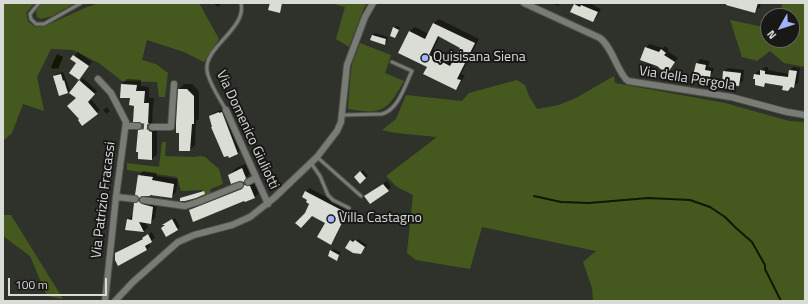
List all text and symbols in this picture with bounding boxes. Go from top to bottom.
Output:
north arrow [760,8,800,48]
text: N [763,27,780,43]
place label: Quisisana Siena [433,50,526,66]
marker: Quisisana Siena [420,53,430,63]
street label: Via della Pergola [638,63,736,95]
street label: Via Domenico Giuliotti [212,68,282,192]
street label: Via Patrizio Fracassi [89,141,119,259]
place label: Villa Castagno [339,211,422,227]
marker: Villa Castagno [326,214,336,224]
scale bar [10,270,109,296]
text: 100 m [15,275,48,294]

